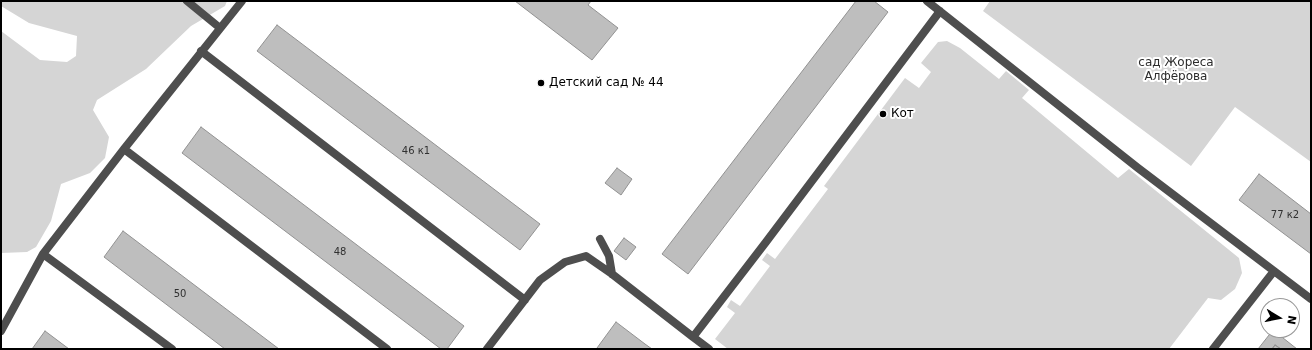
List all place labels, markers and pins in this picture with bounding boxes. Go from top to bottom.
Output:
place label: Детский сад № 44 [549,76,664,90]
marker: Детский сад № 44 [536,78,546,88]
place label: Кот [891,107,914,121]
marker: Кот [878,109,888,119]

